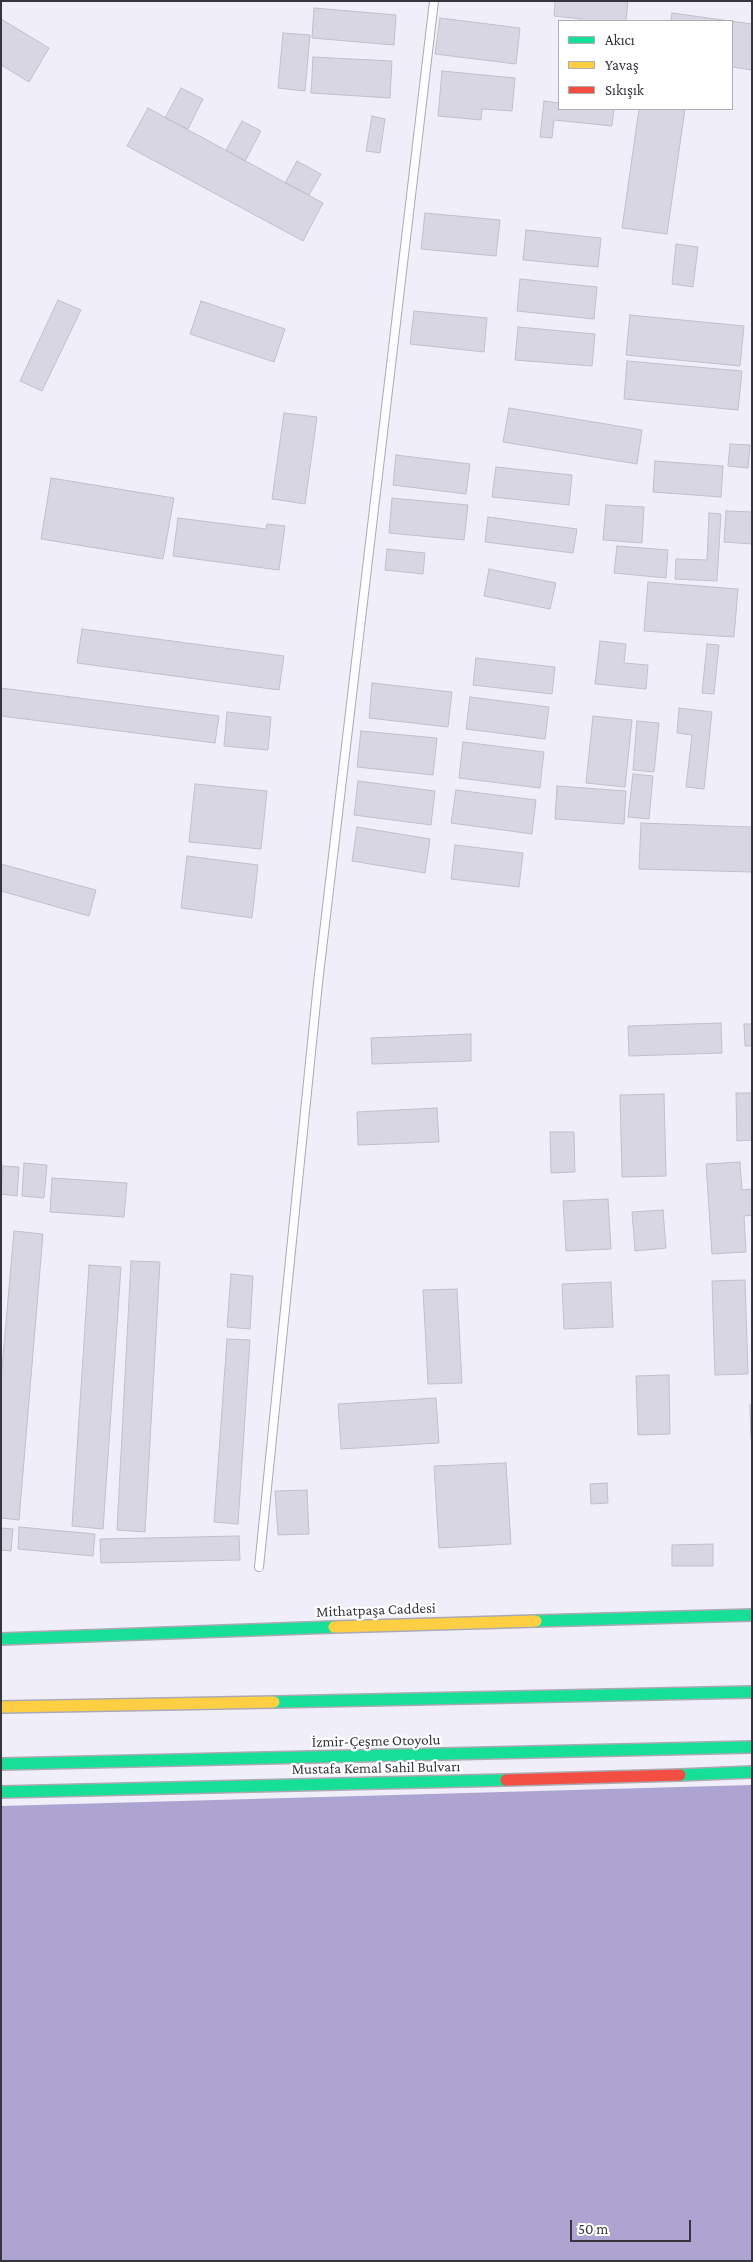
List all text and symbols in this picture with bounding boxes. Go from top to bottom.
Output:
legend [558,20,733,110]
text: Akıcı [605,32,635,48]
text: Yavaş [605,57,639,73]
text: Sıkışık [605,82,644,98]
street label: Mithatpaşa Caddesi [316,1599,436,1621]
street label: İzmir-Çeşme Otoyolu [311,1731,441,1751]
street label: Mustafa Kemal Sahil Bulvarı [291,1758,461,1778]
scale bar [573,2210,694,2242]
text: 50 m [578,2221,608,2237]

